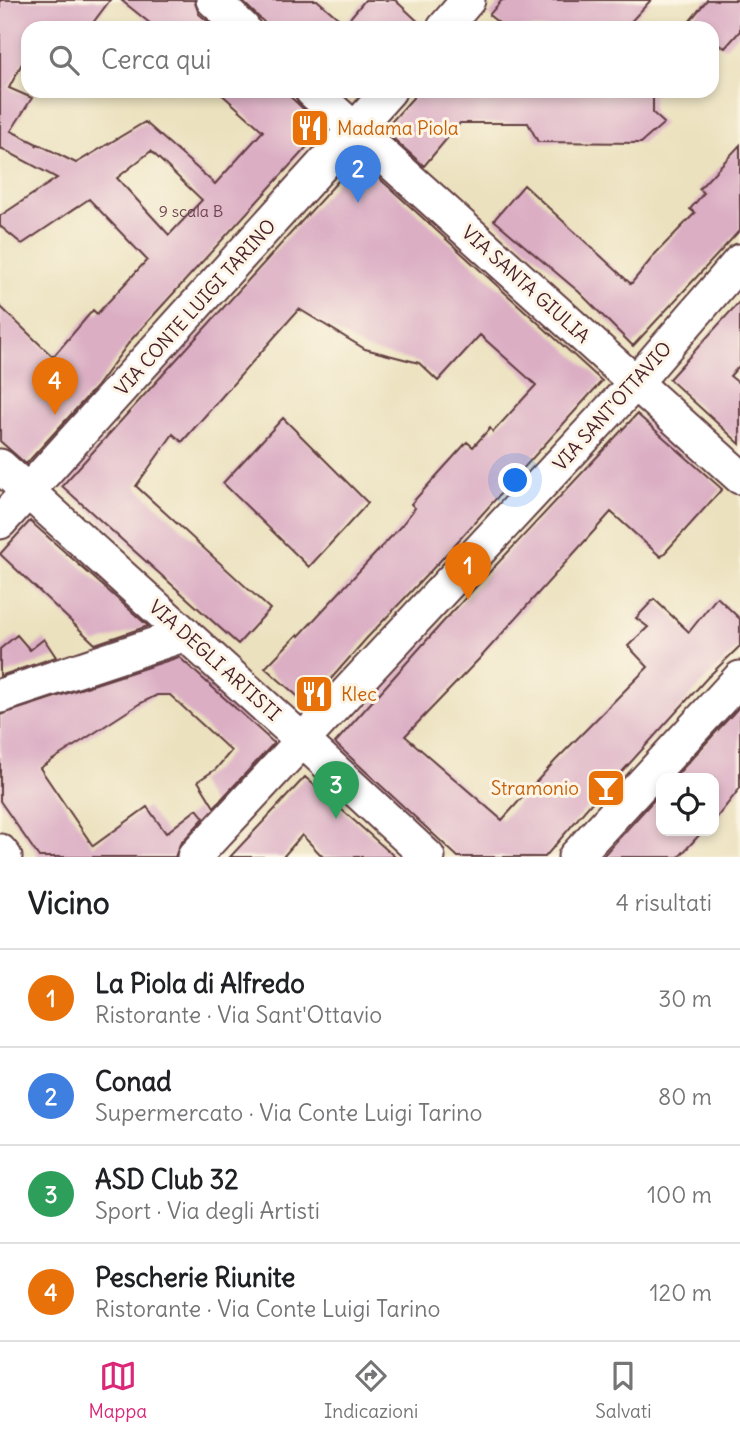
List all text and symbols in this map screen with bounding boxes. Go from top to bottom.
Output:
search box [21,21,719,98]
icon: search [45,41,83,79]
text: Cerca qui [101,43,211,76]
restaurant icon: Madama Piola [289,107,331,149]
place label: Madama Piola [337,116,459,140]
pin: 2 [335,145,381,203]
house number: 9 scala B [159,201,223,221]
street label: VIA CONTE LUIGI TARINO [109,214,281,400]
street label: VIA SANTA GIULIA [457,220,595,348]
street label: VIA SANT'OTTAVIO [548,336,676,476]
pin: 4 [32,357,78,415]
your location [498,463,532,497]
pin: 1 [445,542,491,600]
street label: VIA DEGLI ARTISTI [144,595,286,725]
restaurant icon: Klec [293,673,335,715]
place label: Klec [341,682,377,706]
pin: 3 [313,761,359,819]
bar icon: Stramonio [585,767,627,809]
map controls [656,773,719,836]
button: locate [656,773,719,836]
place label: Stramonio [491,776,579,800]
text: Vicino [28,884,110,922]
text: 4 risultati [616,888,712,917]
text: La Piola di Alfredo [95,967,305,1000]
text: 1 [46,984,56,1013]
text: 30 m [658,984,712,1013]
text: Ristorante · Via Sant'Ottavio [95,1000,382,1029]
text: Conad [95,1065,172,1098]
text: 2 [45,1082,57,1111]
text: 80 m [658,1082,712,1111]
text: Supermercato · Via Conte Luigi Tarino [95,1098,482,1127]
text: ASD Club 32 [95,1163,238,1196]
text: 3 [44,1180,58,1209]
text: 100 m [647,1180,712,1209]
text: Sport · Via degli Artisti [95,1196,320,1225]
text: Pescherie Riunite [95,1261,295,1294]
text: 4 [44,1278,58,1307]
text: 120 m [649,1278,712,1307]
text: Ristorante · Via Conte Luigi Tarino [95,1294,440,1323]
tab: Mappa [88,1357,147,1423]
tab: Indicazioni [324,1357,418,1423]
tab: Salvati [595,1357,652,1423]

